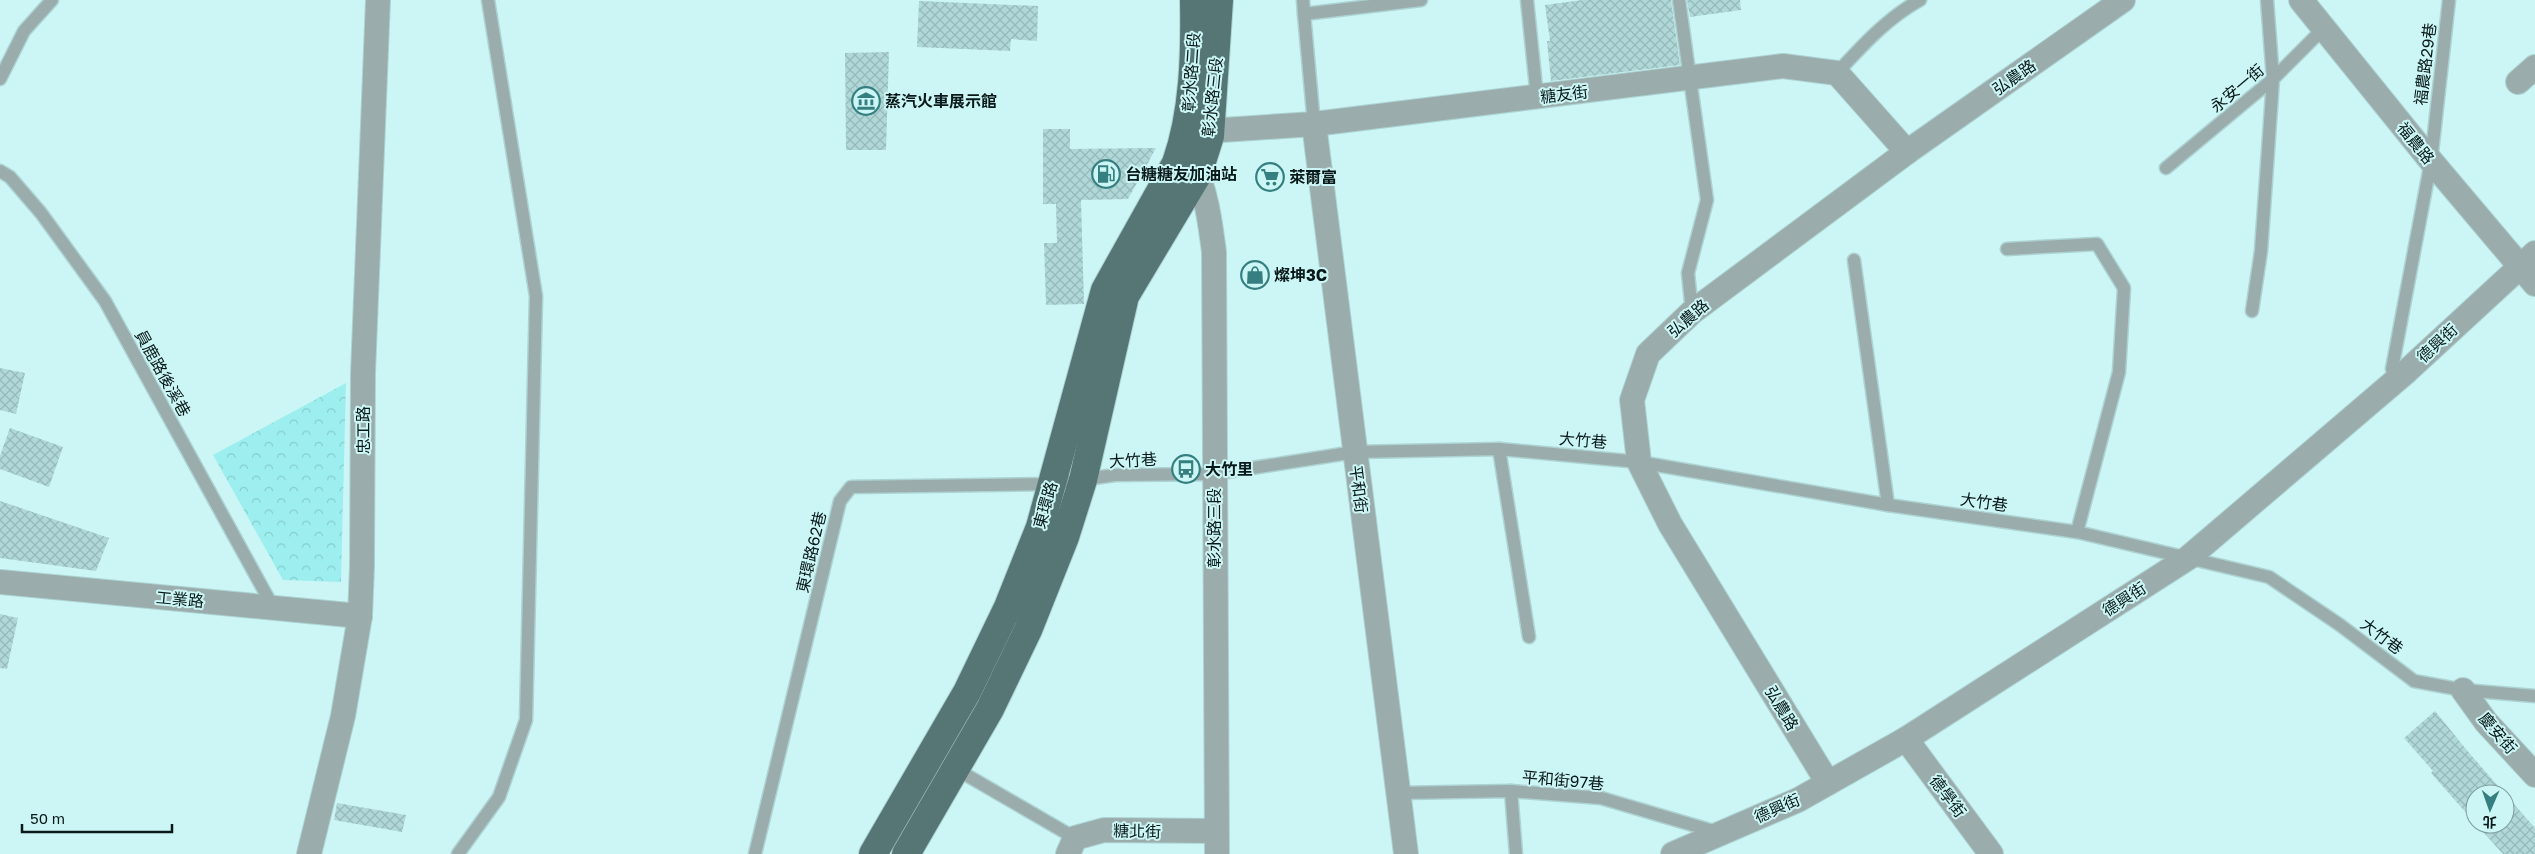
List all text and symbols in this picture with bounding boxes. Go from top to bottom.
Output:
street label: 福農路29巷 [2410,22,2440,106]
street label: 彰水路二段 [1178,31,1204,113]
street label: 弘農路 [1989,55,2039,99]
street label: 彰水路三段 [1198,56,1226,138]
street label: 永安一街 [2206,60,2268,116]
street label: 糖友街 [1539,81,1589,107]
museum icon: 蒸汽火車展示館 [851,86,881,116]
place label: 蒸汽火車展示館 [885,91,997,111]
street label: 福農路 [2393,118,2439,168]
fuel station icon: 台糖糖友加油站 [1091,159,1121,189]
supermarket icon: 萊爾富 [1255,162,1285,192]
place label: 台糖糖友加油站 [1125,164,1237,184]
place label: 萊爾富 [1289,167,1337,187]
shop icon: 燦坤3C [1240,260,1270,290]
place label: 燦坤3C [1274,265,1327,285]
street label: 弘農路 [1663,295,1713,341]
street label: 德興街 [2413,319,2461,367]
street label: 員鹿路後溪巷 [131,326,195,420]
street label: 忠工路 [353,406,373,454]
street label: 大竹巷 [1558,428,1608,452]
street label: 大竹巷 [1109,449,1157,471]
bus stop icon: 大竹里 [1171,454,1201,484]
place label: 大竹里 [1205,459,1253,479]
street label: 平和街 [1346,464,1372,514]
street label: 東環路 [1029,479,1061,531]
street label: 彰水路三段 [1204,488,1224,568]
street label: 大竹巷 [1959,489,2009,515]
street label: 東環路62巷 [792,509,830,595]
street label: 德興街 [2098,578,2150,620]
street label: 工業路 [155,587,205,611]
street label: 大竹巷 [2357,614,2407,658]
street label: 弘農路 [1761,682,1803,734]
street label: 慶安街 [2475,708,2521,758]
street label: 平和街97巷 [1521,766,1605,794]
street label: 德學街 [1926,771,1970,821]
north arrow [2465,784,2515,834]
street label: 德興街 [1751,789,1803,827]
scale bar [22,802,172,834]
text: 50 m [30,809,65,827]
text: 北 [2482,814,2497,831]
street label: 糖北街 [1113,821,1161,841]

